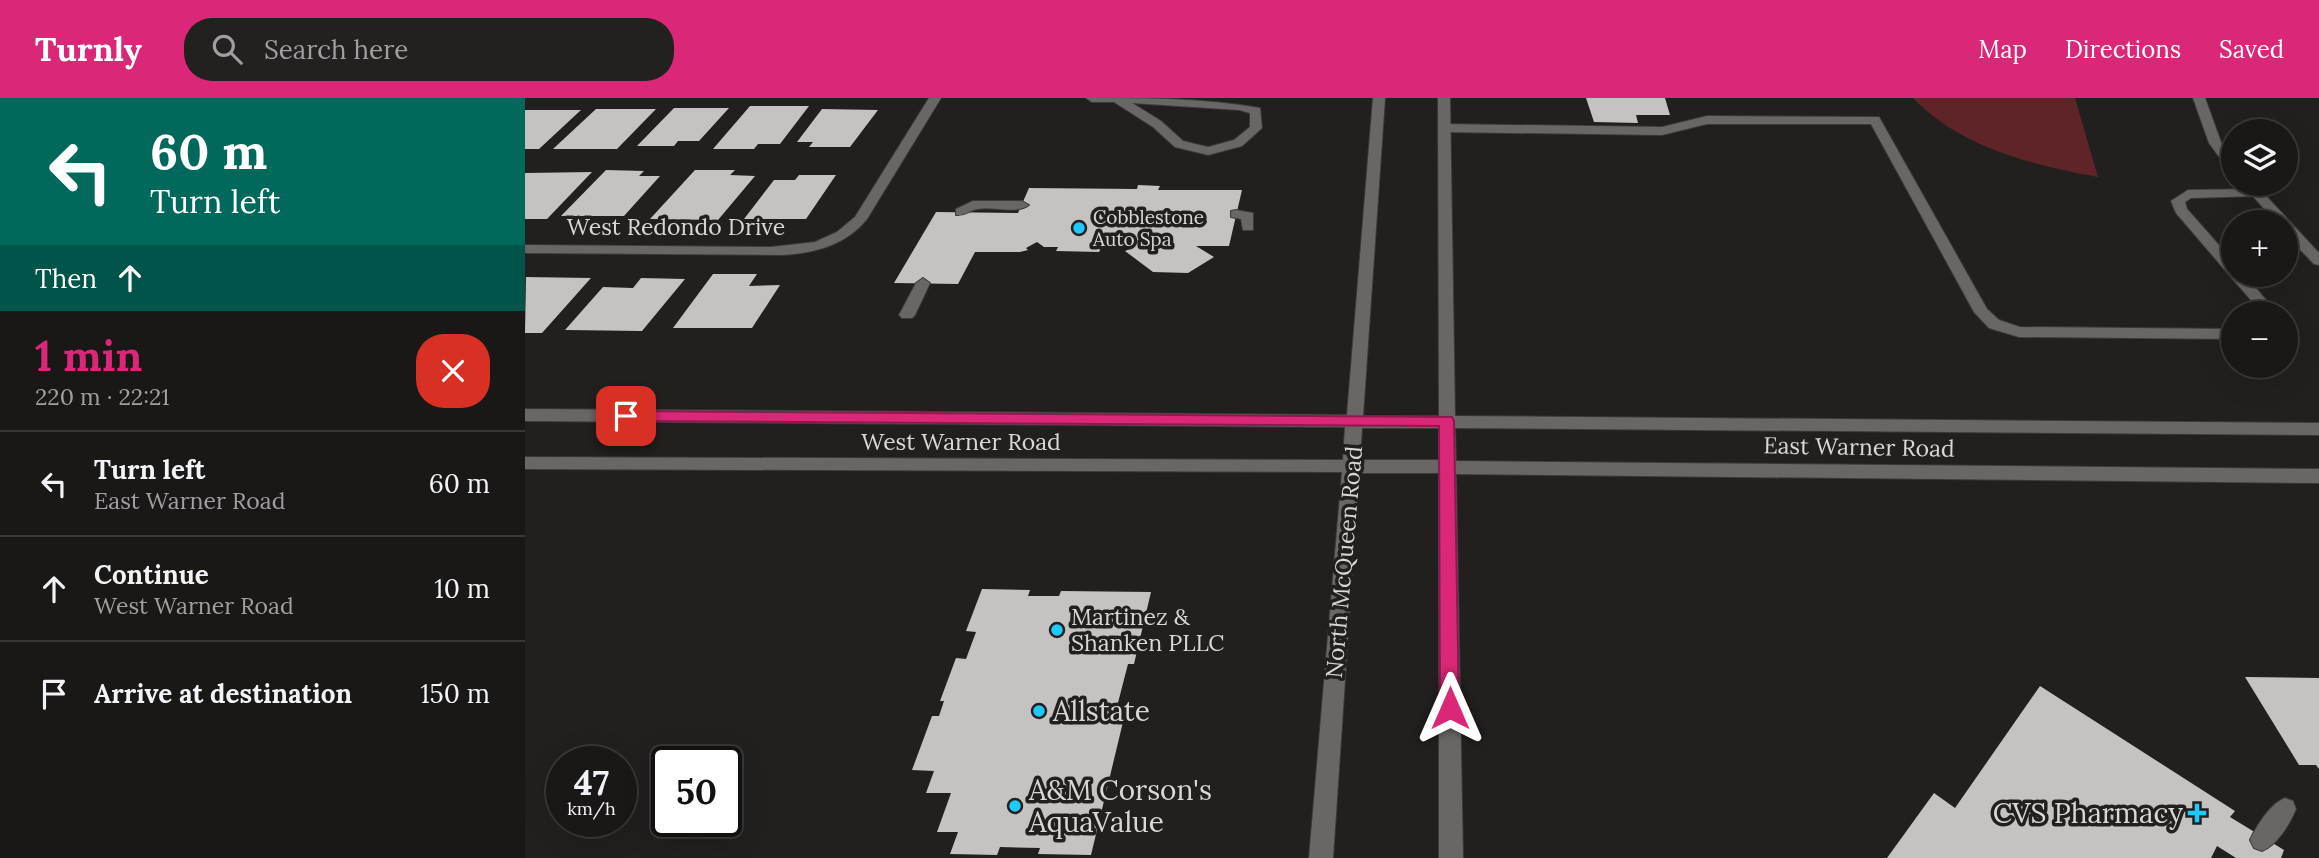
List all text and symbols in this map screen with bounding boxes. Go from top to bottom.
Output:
search box [184,18,674,81]
text: Turnly [35,28,142,70]
icon: search [208,30,246,68]
text: Search here [264,33,408,66]
text: Map [1978,34,2027,65]
text: Directions [2065,34,2181,65]
text: Saved [2219,34,2284,65]
map controls [2221,119,2298,378]
button: layers [2221,119,2298,196]
text: 60 m [150,120,267,182]
icon: left [35,126,126,217]
text: Turn left [150,181,280,222]
place label: Cobblestone Auto Spa [1092,205,1204,251]
button: + [2221,210,2298,287]
street label: West Redondo Drive [567,212,785,241]
marker: Cobblestone Auto Spa [1071,220,1087,236]
icon: ahead [111,259,149,297]
text: Then [35,262,97,295]
button: − [2221,301,2298,378]
text: 1 min [35,329,142,383]
button: close [416,334,490,408]
text: 220 m · 22:21 [35,382,170,411]
pin [596,386,656,446]
icon: arrive [607,397,645,435]
street label: West Warner Road [861,427,1061,456]
street label: East Warner Road [1763,430,1955,463]
street label: North McQueen Road [1319,444,1368,679]
text: Turn left [94,453,205,486]
icon: left [35,465,73,503]
text: 60 m [429,467,490,500]
text: East Warner Road [94,486,285,515]
text: Continue [94,558,209,591]
icon: ahead [35,570,73,608]
text: 10 m [434,572,490,605]
text: West Warner Road [94,591,294,620]
place label: Martinez & Shanken PLLC [1071,602,1224,657]
marker: Martinez & Shanken PLLC [1049,622,1065,638]
position arrow [1413,671,1487,745]
icon: arrive [35,675,73,713]
text: Arrive at destination [94,677,352,710]
text: 150 m [420,677,490,710]
place label: Allstate [1052,693,1150,729]
marker: Allstate [1031,703,1047,719]
speed limit sign: 50 [651,746,742,837]
text: 47 [574,760,609,805]
place label: A&M Corson's AquaValue [1028,772,1212,840]
place label: CVS Pharmacy [1993,795,2183,831]
text: km/h [567,797,616,820]
marker: A&M Corson's AquaValue [1007,798,1023,814]
marker: CVS Pharmacy [2189,805,2205,821]

